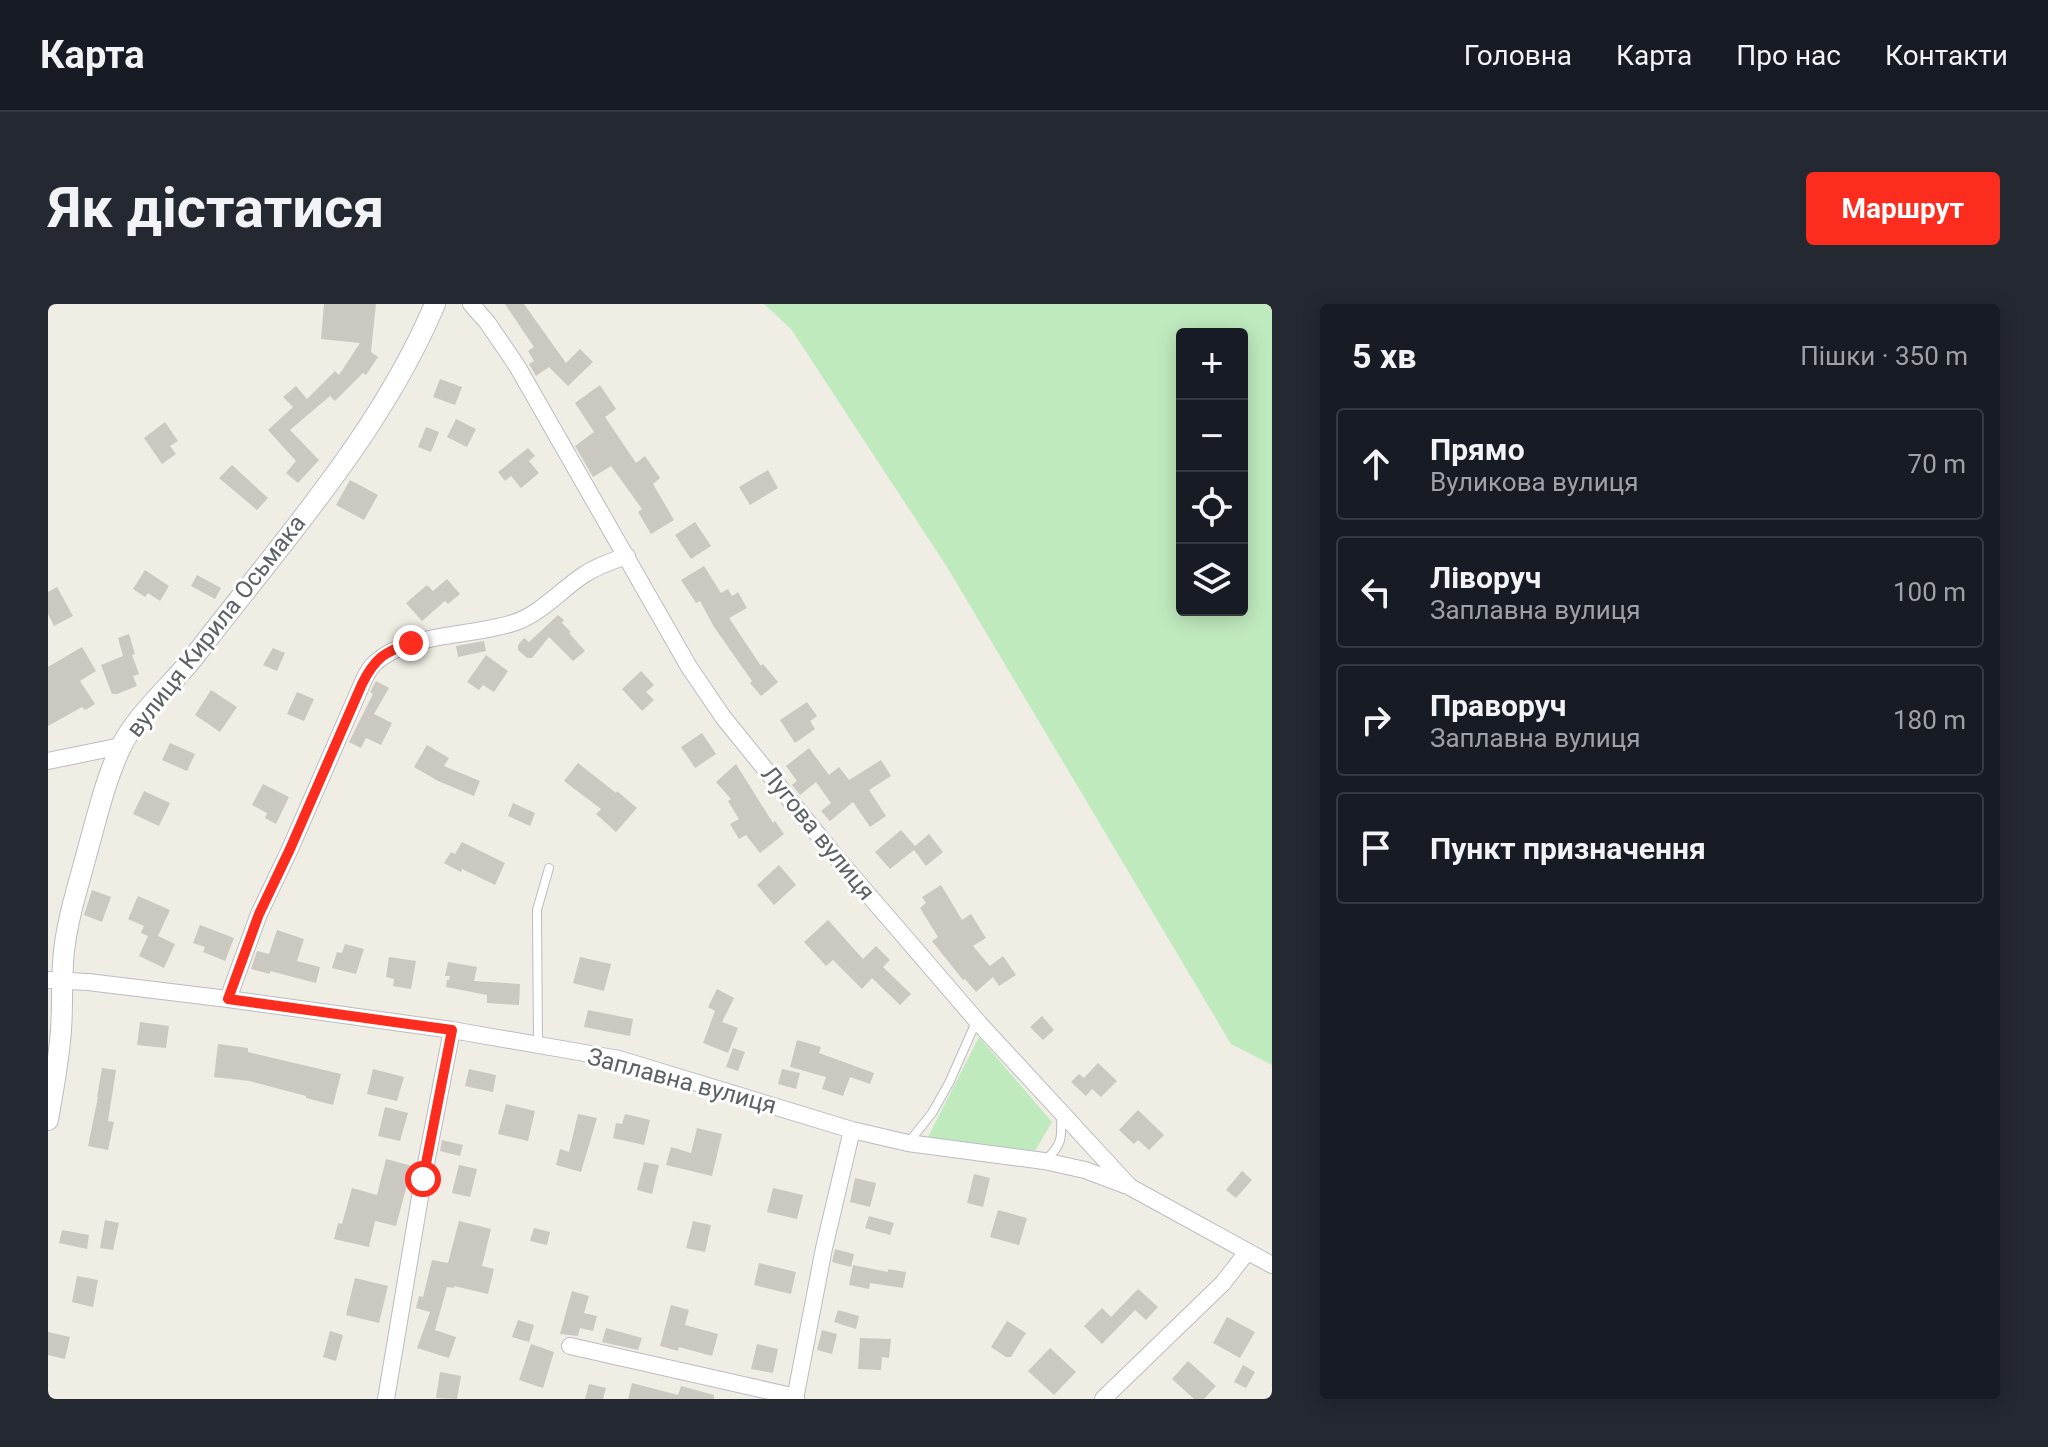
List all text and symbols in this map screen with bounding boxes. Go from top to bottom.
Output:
text: Карта [40,33,145,77]
text: Головна [1464,39,1572,72]
text: Карта [1616,39,1692,72]
text: Про нас [1736,39,1841,72]
text: Контакти [1885,39,2008,72]
button: Маршрут [1806,172,2000,245]
text: Як дістатися [48,175,384,241]
map controls [1176,328,1248,616]
button: + [1176,328,1248,400]
text: 5 хв [1352,336,1416,376]
text: Пішки · 350 m [1800,341,1968,371]
button: − [1176,400,1248,472]
text: Прямо [1430,432,1525,467]
icon: ahead [1354,442,1398,486]
text: 70 m [1908,449,1966,479]
text: Вуликова вулиця [1430,467,1638,497]
button: locate [1176,472,1248,544]
street label: вулиця Кирила Осьмака [121,509,311,743]
button: layers [1176,544,1248,616]
text: Ліворуч [1430,560,1541,595]
icon: left [1354,570,1398,614]
text: 100 m [1893,577,1966,607]
text: Заплавна вулиця [1430,595,1641,625]
route end [393,625,429,661]
text: Праворуч [1430,688,1566,723]
icon: right [1354,698,1398,742]
text: 180 m [1893,705,1966,735]
text: Заплавна вулиця [1430,723,1641,753]
street label: Лугова вулиця [755,760,881,906]
icon: arrive [1354,826,1398,870]
text: Пункт призначення [1430,831,1706,866]
street label: Заплавна вулиця [584,1042,780,1120]
route start [405,1161,441,1197]

